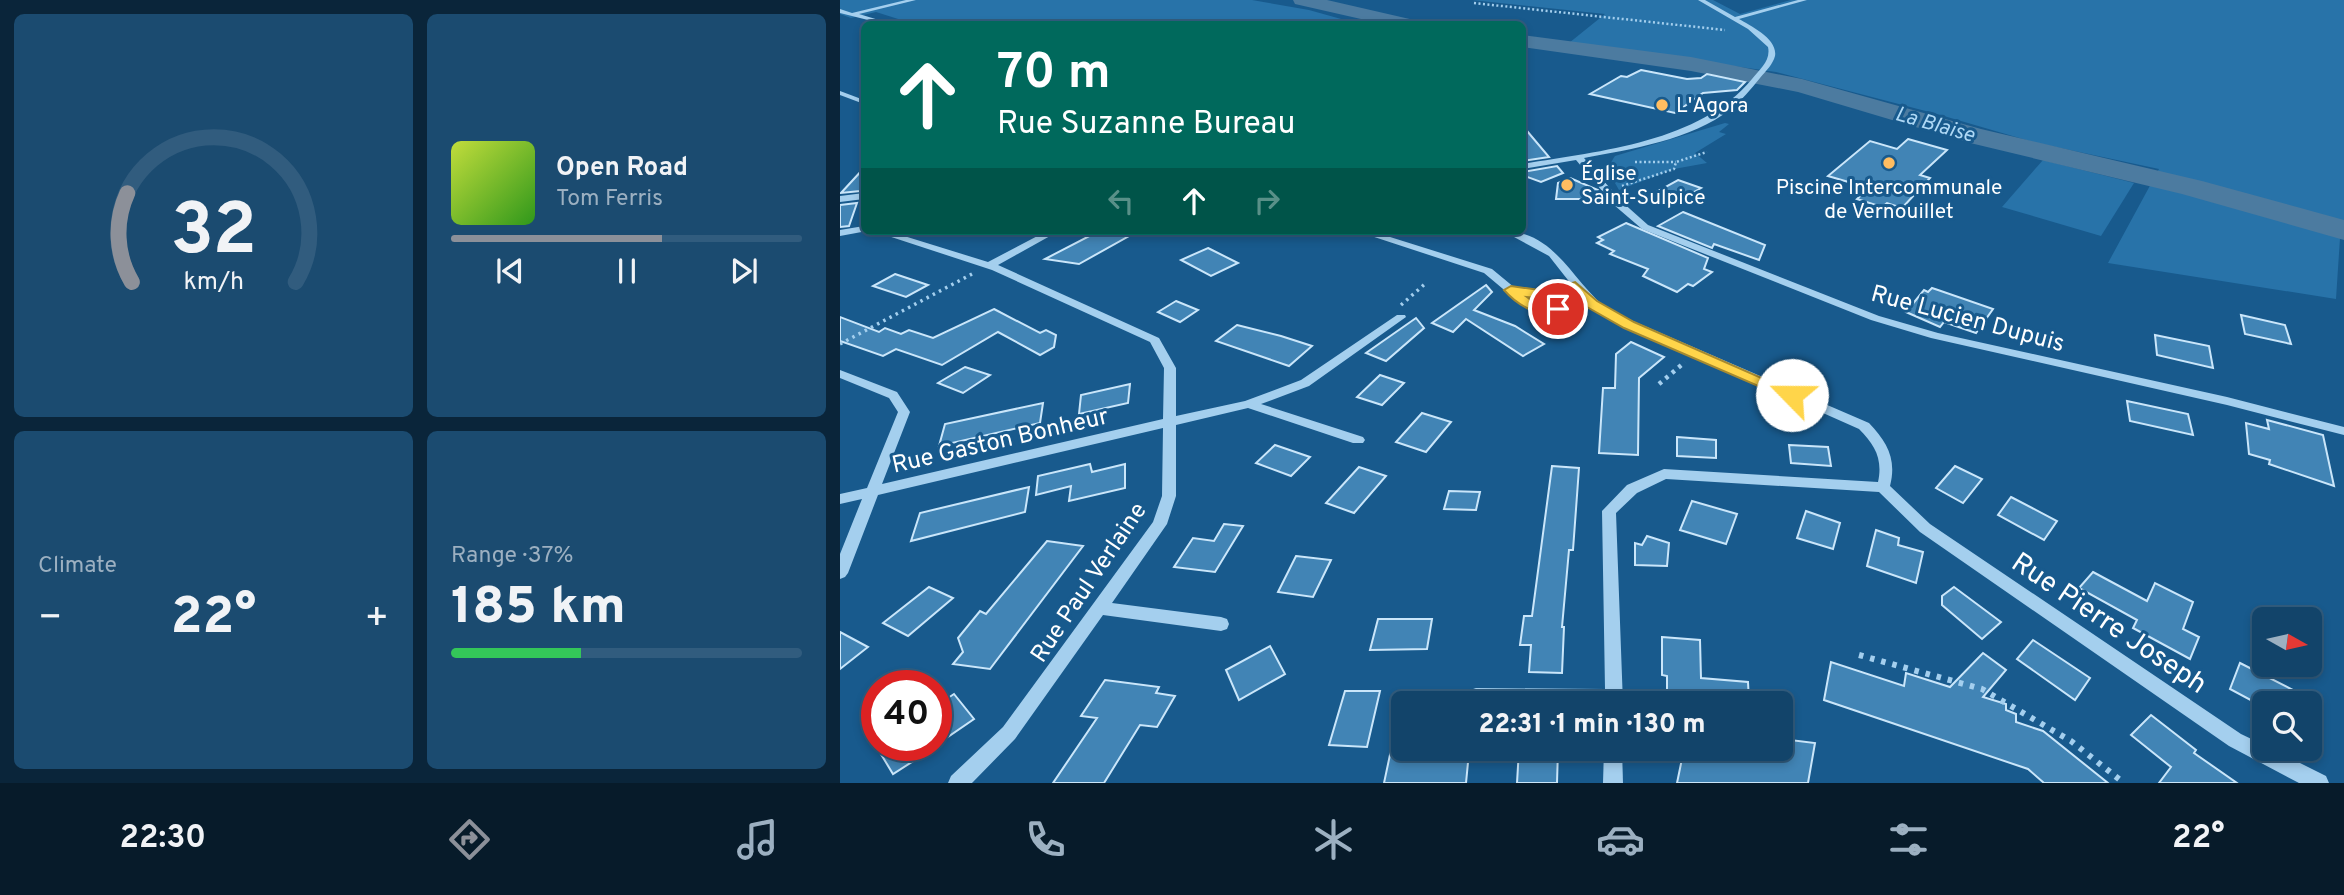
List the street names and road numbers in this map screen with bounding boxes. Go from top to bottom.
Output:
street label: Rue Lucien Dupuis [1867,280,2068,360]
street label: Rue Gaston Bonheur [889,402,1112,481]
street label: Rue Paul Verlaine [1025,497,1154,669]
street label: Rue Pierre Joseph [2004,546,2213,703]

